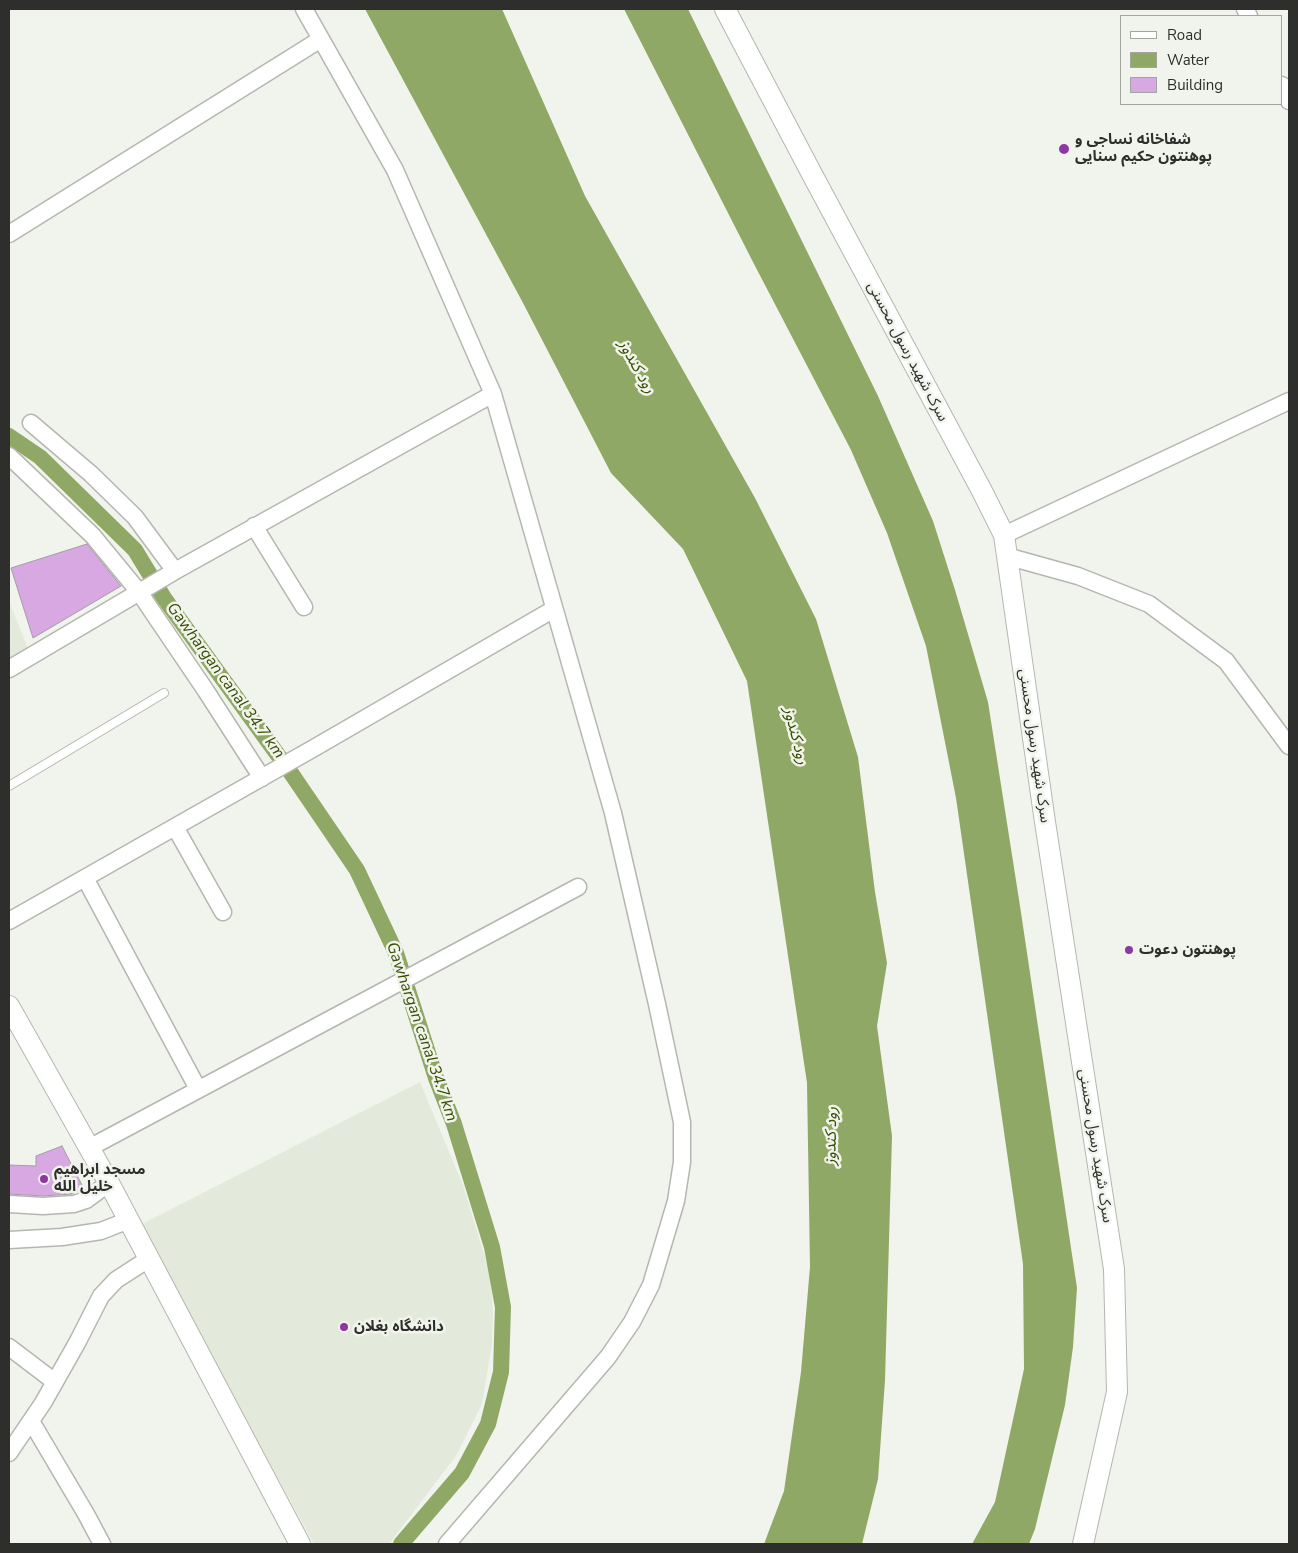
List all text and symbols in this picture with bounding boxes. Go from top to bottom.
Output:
legend [1120,15,1283,105]
text: Road [1167,25,1202,45]
text: Water [1167,50,1209,70]
text: Building [1167,75,1223,95]
place label: شفاخانه نساجی و پوهنتون حکیم سنایی [1075,131,1212,166]
marker: شفاخانه نساجی و پوهنتون حکیم سنایی [1057,142,1071,156]
street label: سرک شهید رسول محسنی [863,279,951,425]
water label: رود کندوز [613,337,659,397]
water label: Gawhargan canal 34.7 km [162,599,288,763]
street label: سرک شهید رسول محسنی [1014,668,1054,824]
water label: رود کندوز [779,705,811,767]
water label: Gawhargan canal 34.7 km [381,940,461,1124]
place label: پوهنتون دعوت [1139,941,1236,959]
marker: پوهنتون دعوت [1123,944,1135,956]
street label: سرک شهید رسول محسنی [1074,1068,1116,1224]
water label: رود کندوز [822,1107,842,1165]
place label: مسجد ابراهیم خلیل الله [54,1161,145,1196]
marker: مسجد ابراهیم خلیل الله [38,1173,50,1185]
place label: دانشگاه بغلان [354,1318,444,1336]
marker: دانشگاه بغلان [338,1321,350,1333]

